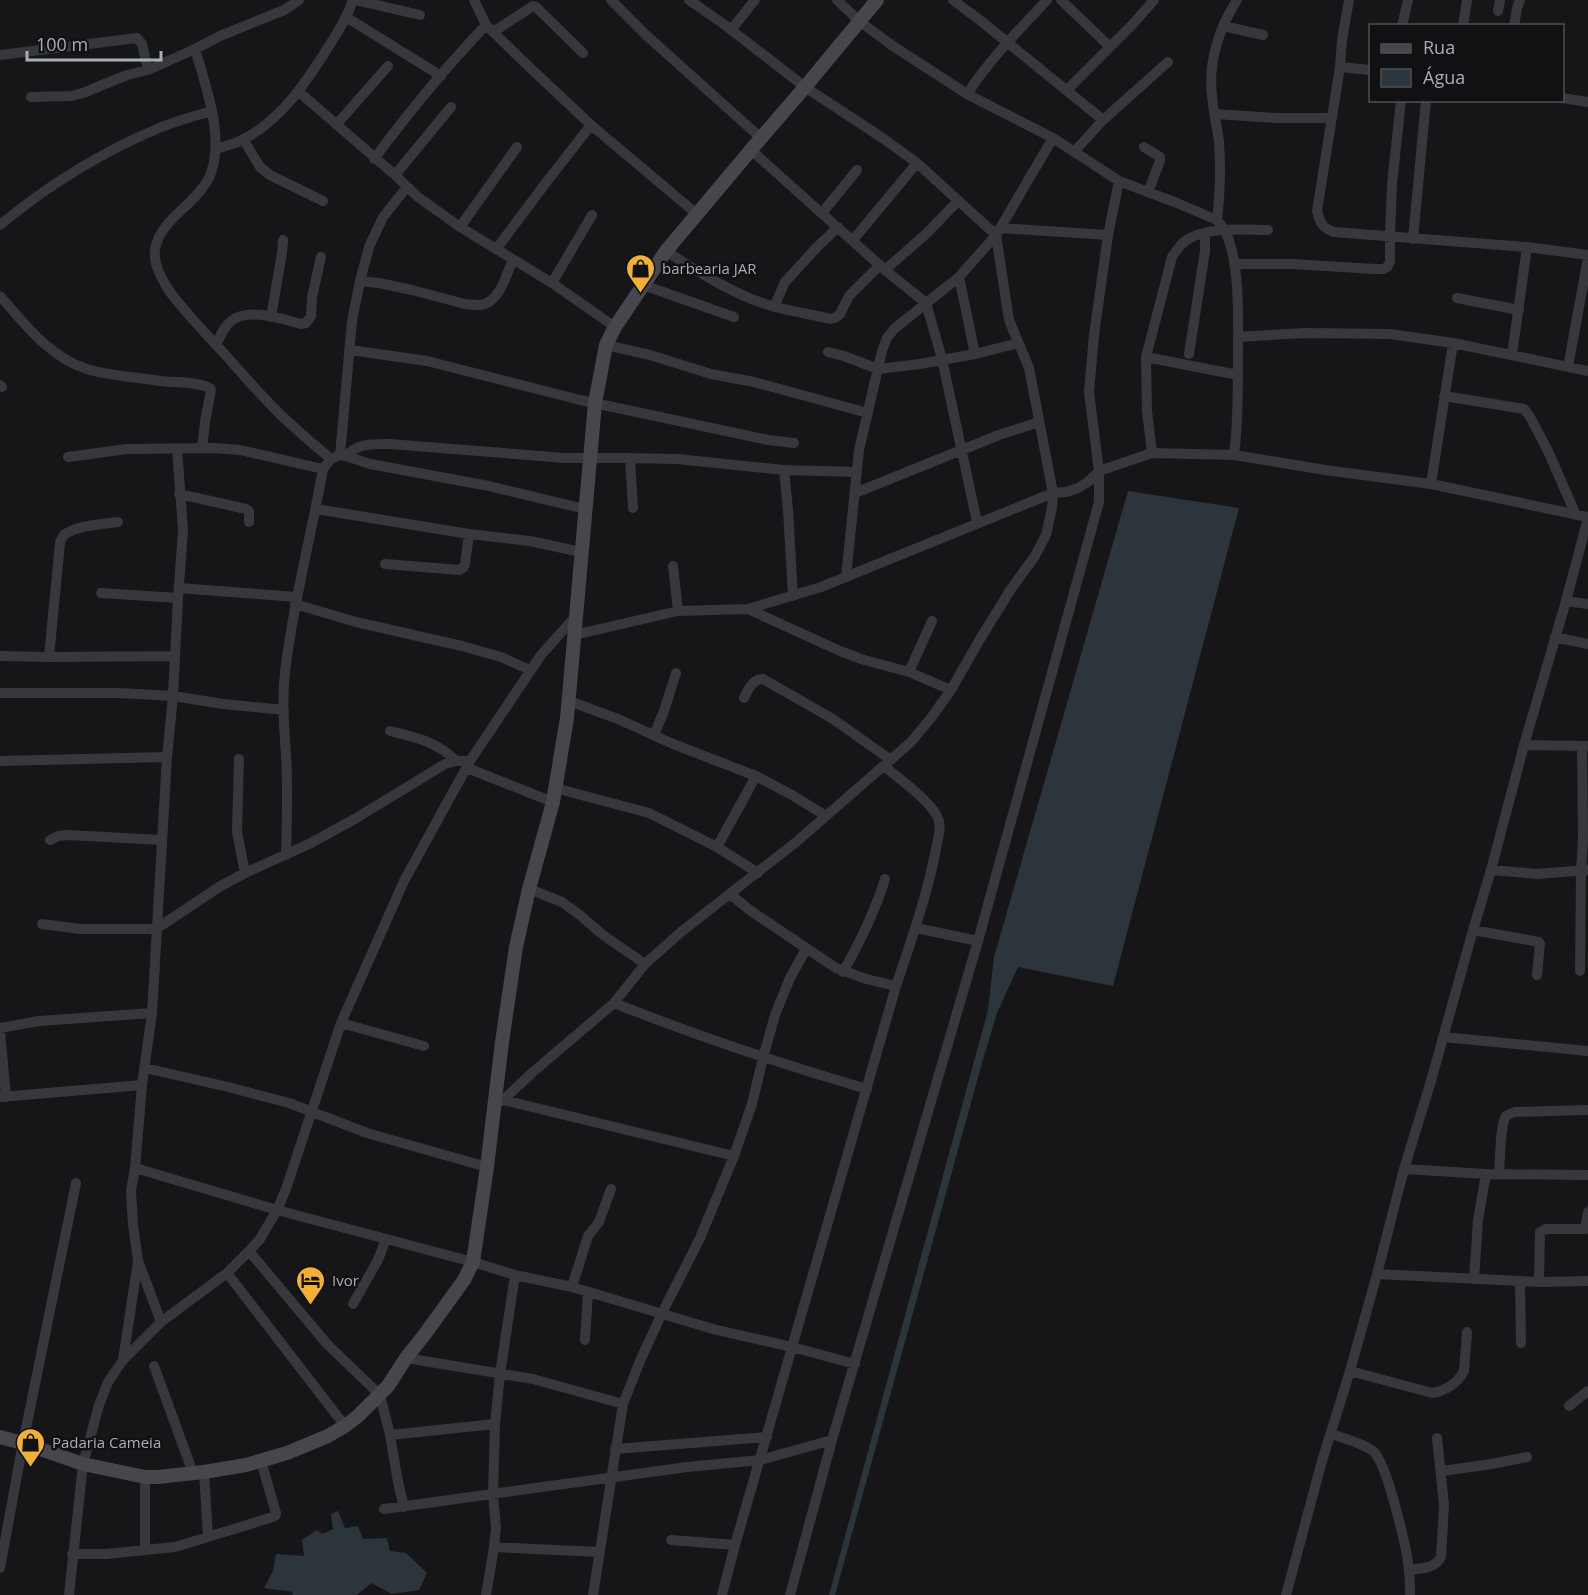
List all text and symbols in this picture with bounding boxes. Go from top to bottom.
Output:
scale bar [27,24,160,62]
legend [1369,24,1564,102]
text: 100 m [36,32,88,56]
text: Rua [1423,35,1455,59]
text: Água [1423,65,1465,89]
shop icon: barbearia JAR [625,252,657,294]
place label: barbearia JAR [662,258,757,278]
hotel icon: Ivor [295,1264,327,1306]
place label: Ivor [332,1270,359,1290]
shop icon: Padaria Cameia [15,1426,47,1468]
place label: Padaria Cameia [52,1432,161,1452]

